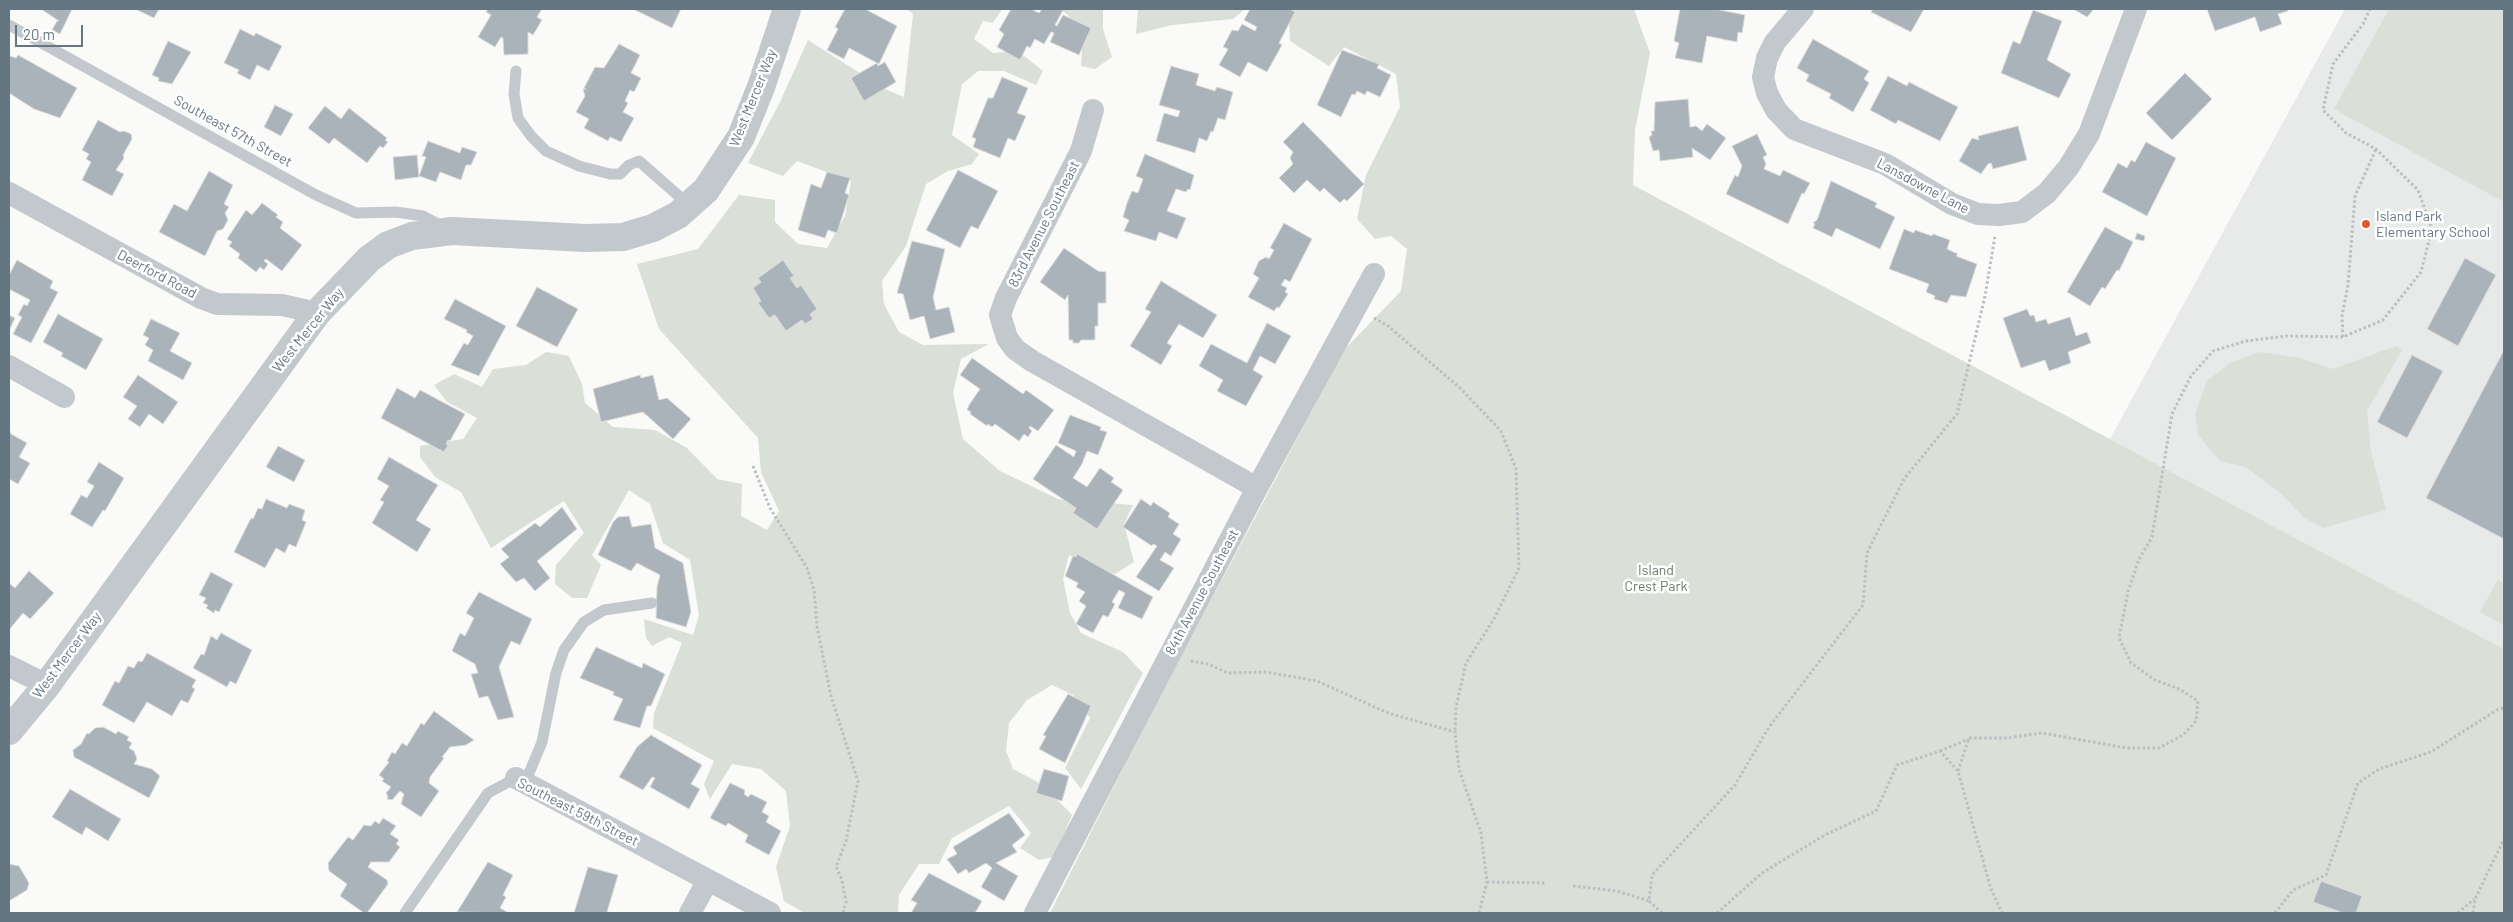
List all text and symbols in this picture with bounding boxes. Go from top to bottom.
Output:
scale bar [18,15,85,47]
text: 20 m [23,25,55,43]
street label: West Mercer Way [726,47,780,149]
street label: Southeast 57th Street [171,92,295,170]
street label: Lansdowne Lane [1874,155,1972,217]
street label: 83rd Avenue Southeast [1005,158,1083,290]
place label: Island Park Elementary School [2376,208,2490,240]
marker: Island Park Elementary School [2360,218,2372,230]
street label: Deerford Road [115,246,199,302]
street label: West Mercer Way [269,284,347,376]
street label: 84th Avenue Southeast [1162,526,1242,658]
park label: Island Crest Park [1625,562,1687,594]
street label: West Mercer Way [29,608,105,702]
street label: Southeast 59th Street [515,774,641,850]

